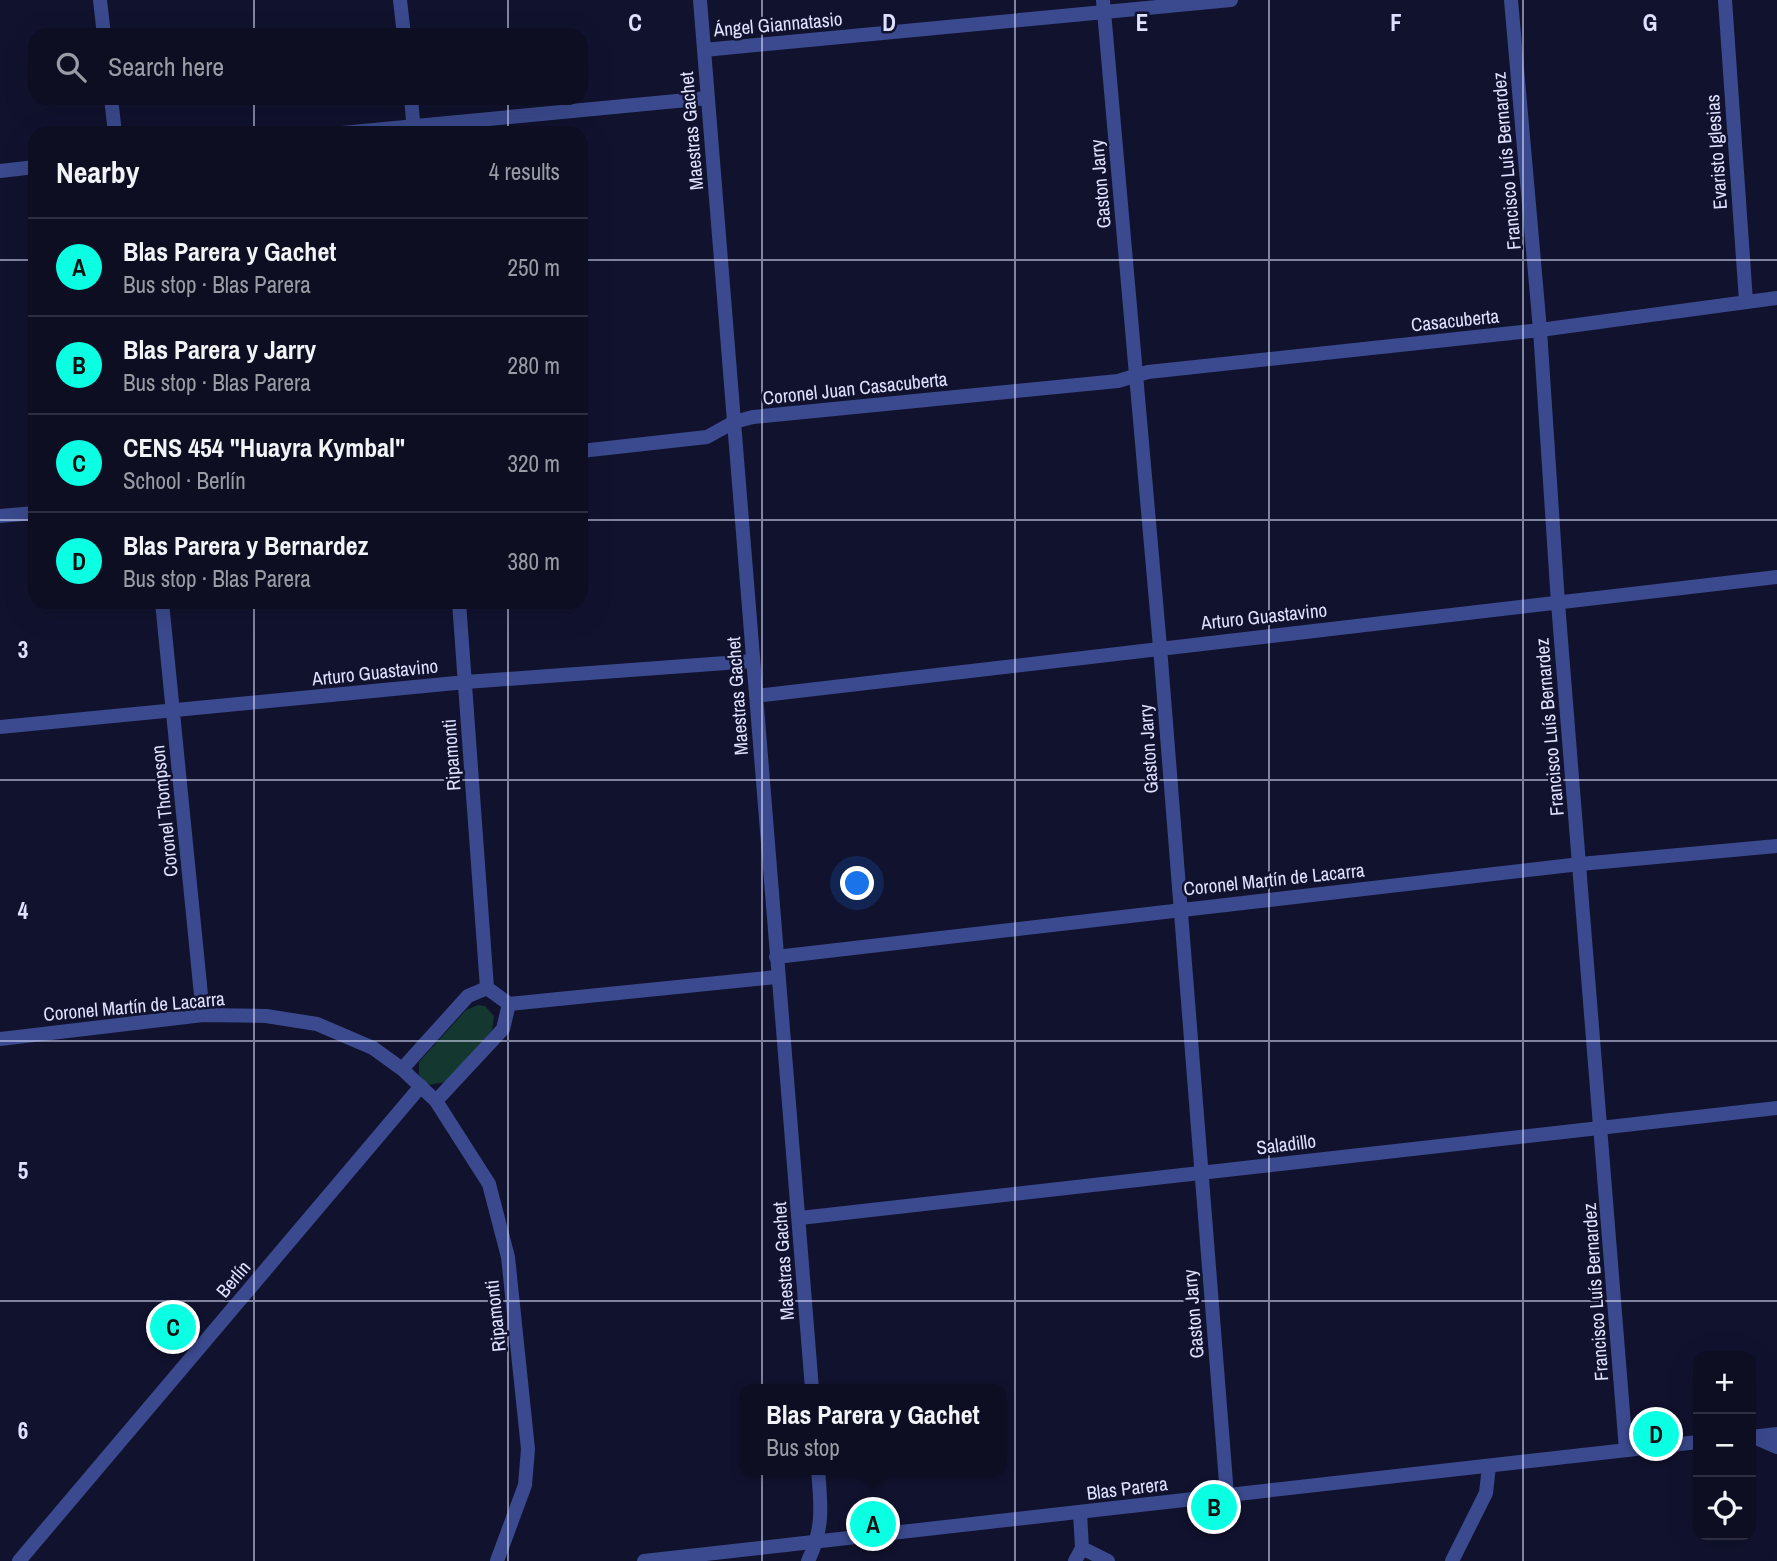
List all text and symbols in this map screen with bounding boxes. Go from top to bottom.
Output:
street label: Ángel Giannatasio [712,5,843,43]
text: C [628,7,642,38]
text: D [882,7,896,38]
text: E [1136,7,1148,38]
text: F [1390,7,1402,38]
text: G [1643,7,1657,38]
search box [28,28,588,105]
icon: search [52,48,90,86]
text: Search here [108,49,224,84]
street label: Maestras Gachet [673,70,709,191]
street label: Francisco Luís Bernardez [1485,71,1527,251]
street label: Evaristo Iglesias [1699,93,1733,210]
street label: Gaston Jarry [1083,138,1117,230]
text: Nearby [56,152,139,192]
text: 4 results [489,156,560,187]
text: Blas Parera y Gachet [123,234,336,269]
text: A [72,252,86,283]
text: 250 m [508,252,560,283]
text: Bus stop · Blas Parera [123,269,311,300]
street label: Casacuberta [1410,302,1501,338]
text: Blas Parera y Jarry [123,332,316,367]
text: B [72,350,86,381]
text: 280 m [508,350,560,381]
street label: Coronel Juan Casacuberta [761,365,949,411]
text: Bus stop · Blas Parera [123,367,311,398]
text: CENS 454 "Huayra Kymbal" [123,430,405,465]
text: C [72,448,86,479]
text: 320 m [508,448,560,479]
text: School · Berlín [123,465,246,496]
text: Blas Parera y Bernardez [123,528,368,563]
text: D [72,546,86,577]
text: 380 m [508,546,560,577]
text: Bus stop · Blas Parera [123,563,311,594]
street label: Arturo Guastavino [1199,596,1328,636]
text: 3 [18,634,28,665]
street label: Maestras Gachet [720,635,754,756]
street label: Francisco Luís Bernardez [1528,637,1570,817]
street label: Arturo Guastavino [310,652,439,692]
street label: Gaston Jarry [1132,703,1164,794]
street label: Ripamonti [436,718,466,792]
street label: Coronel Thompson [144,744,184,878]
street label: Coronel Martín de Lacarra [1182,857,1366,901]
your location [840,866,874,900]
text: 4 [18,895,29,926]
street label: Coronel Martín de Lacarra [42,985,226,1027]
street label: Saladillo [1255,1127,1317,1161]
text: 5 [18,1155,28,1186]
street label: Maestras Gachet [766,1200,800,1321]
street label: Francisco Luís Bernardez [1576,1202,1614,1382]
street label: Berlín [210,1255,256,1303]
street label: Gaston Jarry [1176,1268,1210,1360]
street label: Ripamonti [478,1279,512,1353]
pin: C [150,1301,196,1353]
map controls [1693,1351,1756,1540]
button: + [1693,1351,1756,1414]
popup [740,1384,1006,1475]
text: Blas Parera y Gachet [766,1397,980,1432]
pin: D [1633,1408,1679,1460]
button: − [1693,1414,1756,1477]
text: 6 [18,1415,28,1446]
text: Bus stop [766,1432,840,1463]
street label: Blas Parera [1085,1470,1169,1506]
button: locate [1693,1477,1756,1540]
pin: B [1191,1481,1237,1533]
pin: A [850,1498,896,1550]

